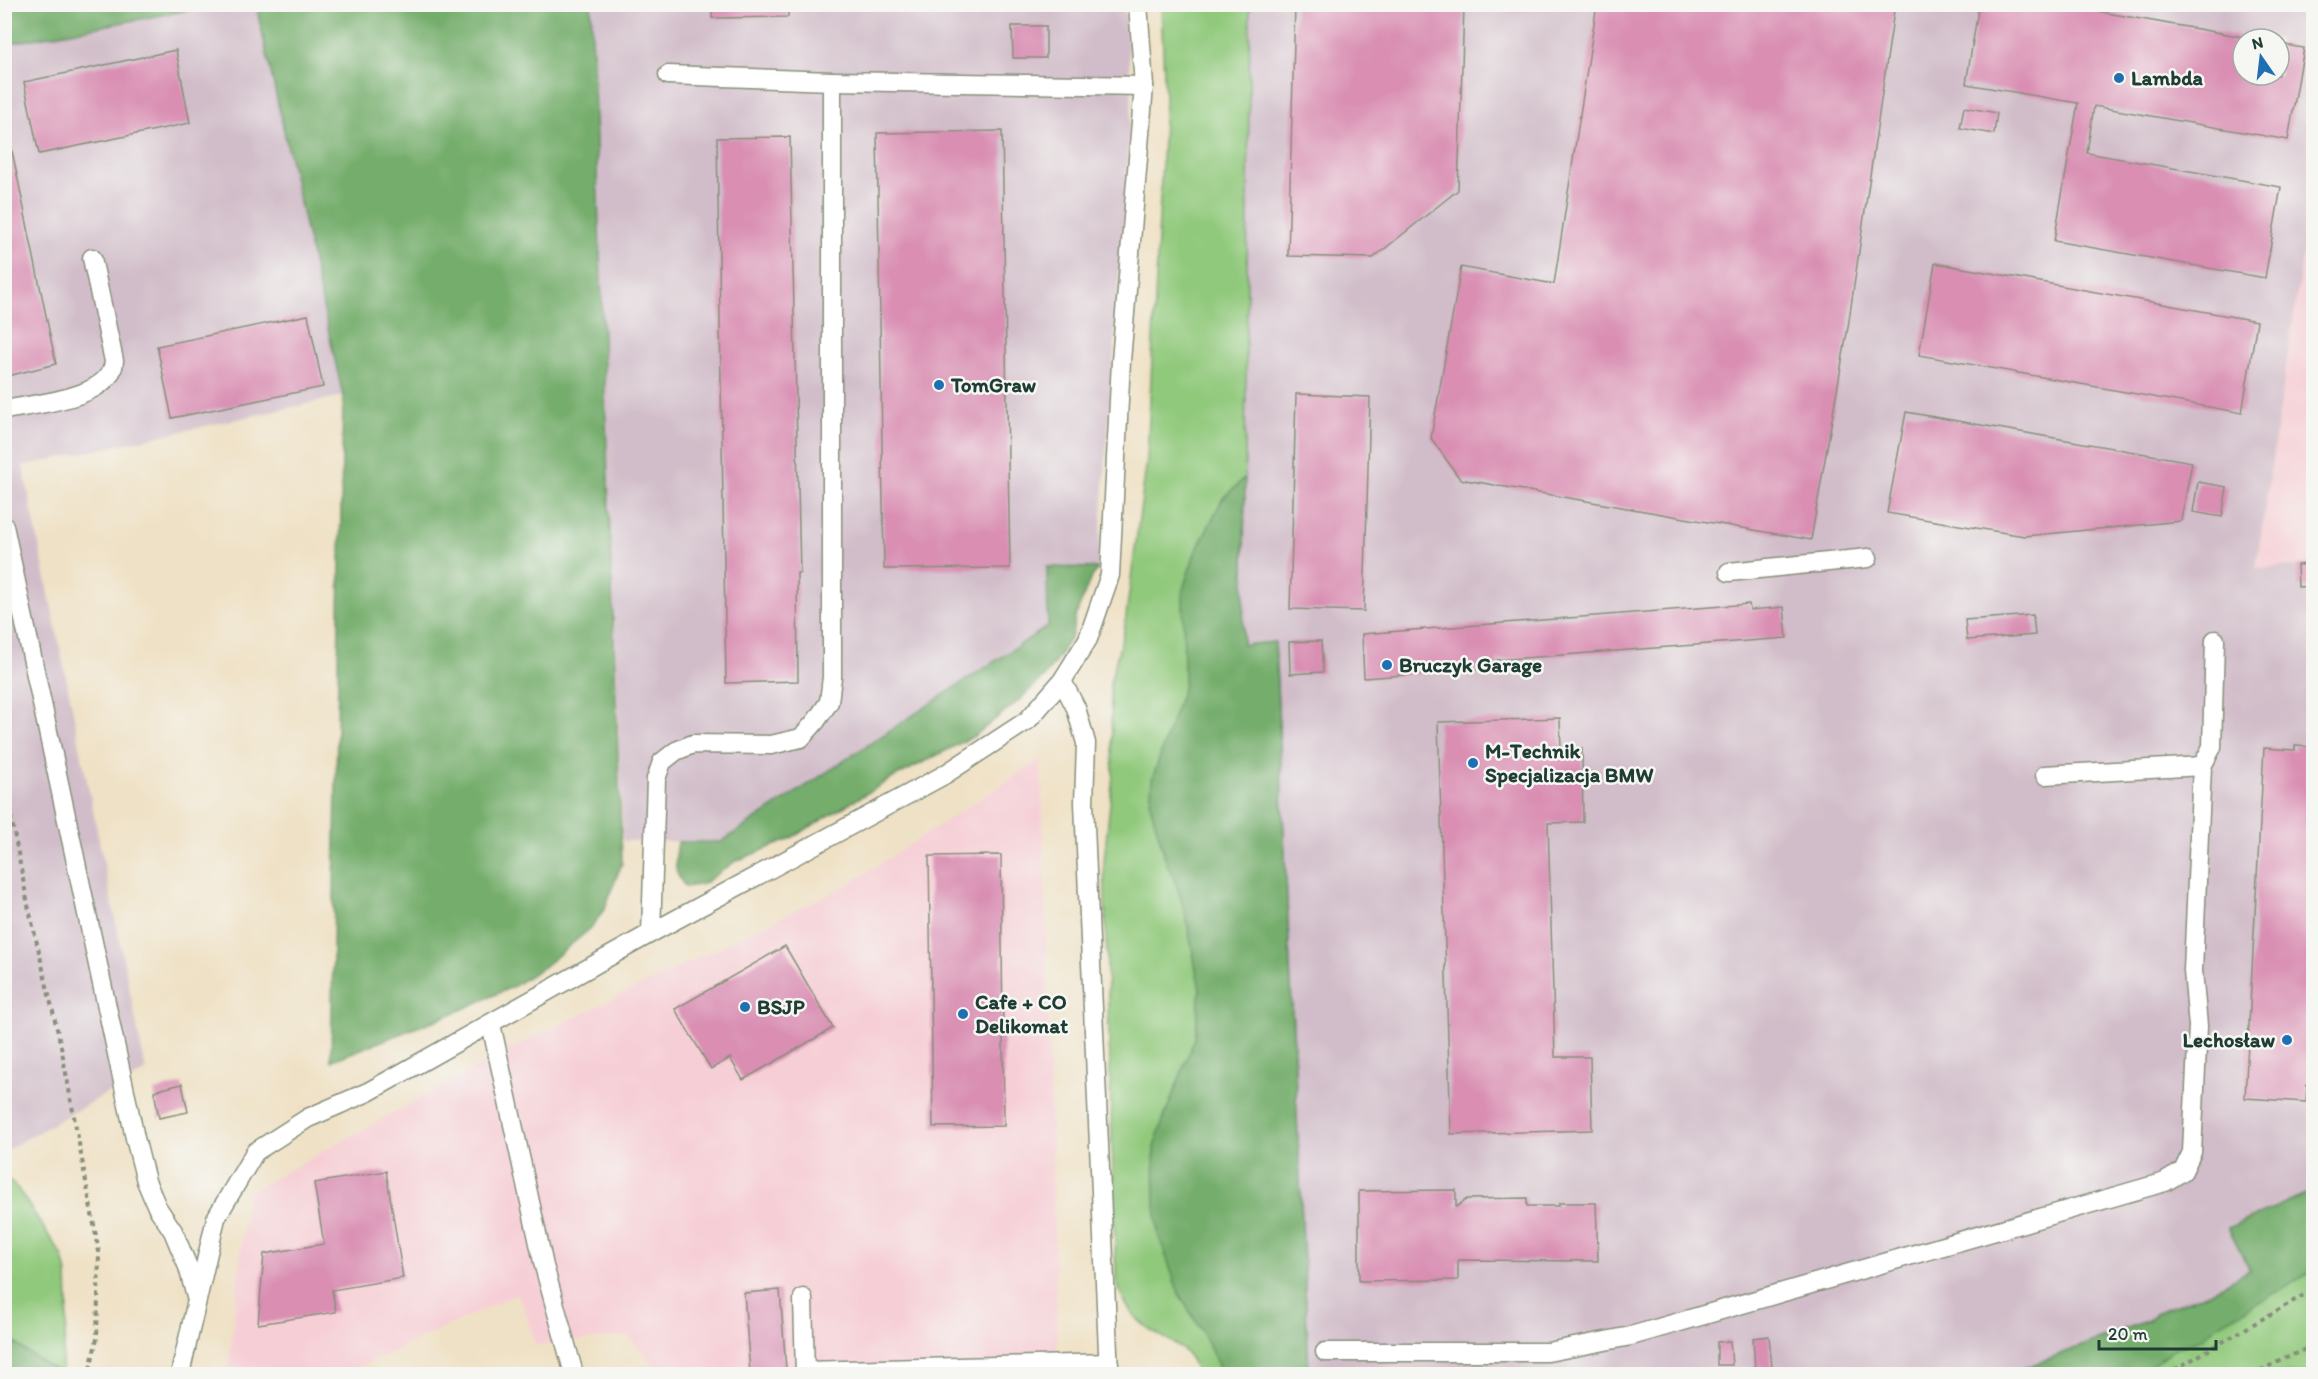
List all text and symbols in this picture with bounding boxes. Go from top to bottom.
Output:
north arrow [2231,27,2291,87]
text: N [2250,32,2265,53]
place label: Lambda [2131,65,2204,90]
marker: Lambda [2112,71,2126,85]
place label: TomGraw [950,372,1037,397]
marker: TomGraw [932,378,946,392]
place label: Bruczyk Garage [1399,652,1542,678]
marker: Bruczyk Garage [1380,658,1394,672]
place label: M-Technik Specjalizacja BMW [1485,738,1653,788]
marker: M-Technik Specjalizacja BMW [1466,756,1480,770]
place label: Cafe + CO Delikomat [975,989,1068,1038]
place label: BSJP [757,994,805,1019]
marker: BSJP [738,1000,752,1014]
marker: Cafe + CO Delikomat [956,1007,970,1021]
place label: Lechosław [2182,1027,2276,1052]
marker: Lechosław [2280,1033,2294,1047]
scale bar [2099,1313,2216,1351]
text: 20 m [2108,1323,2148,1345]

